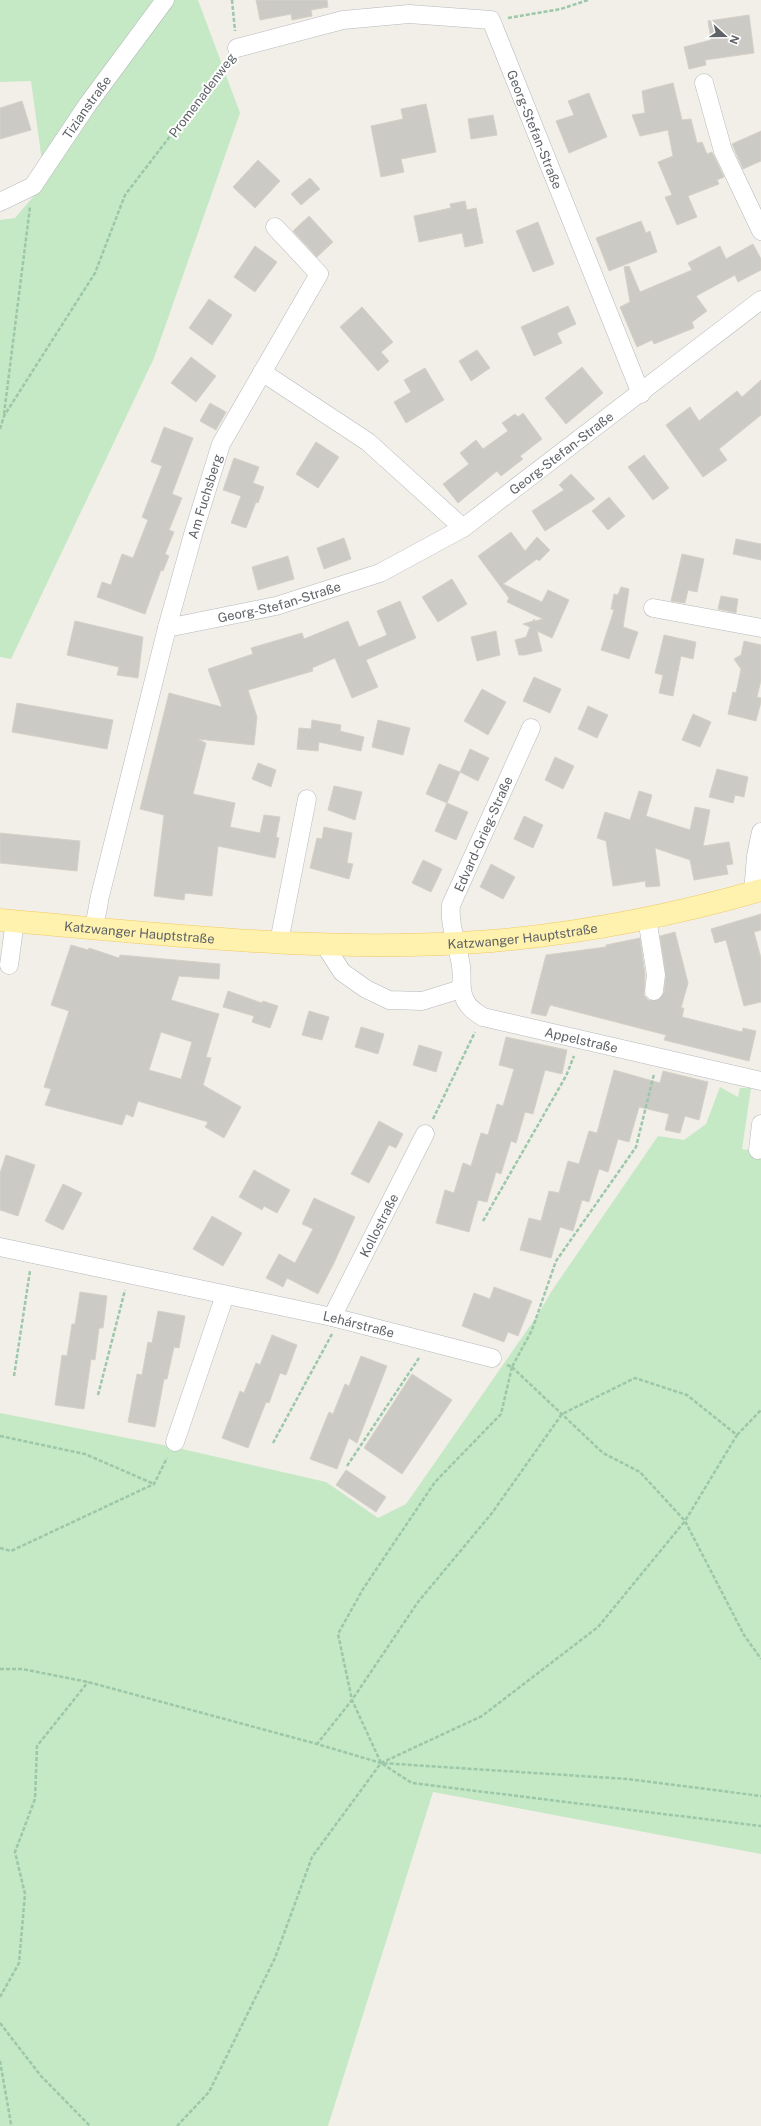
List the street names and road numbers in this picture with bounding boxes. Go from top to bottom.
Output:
street label: Promenadenweg [166,50,239,140]
street label: Georg-Stefan-Straße [504,68,565,191]
street label: Tizianstraße [60,73,114,142]
street label: Georg-Stefan-Straße [506,409,616,498]
street label: Am Fuchsberg [185,452,225,541]
street label: Georg-Stefan-Straße [216,579,343,626]
street label: Edvard-Grieg-Straße [451,774,516,894]
street label: Katzwanger Hauptstraße [63,919,215,947]
street label: Katzwanger Hauptstraße [447,920,599,952]
street label: Appelstraße [543,1024,619,1056]
street label: Kollostraße [357,1191,401,1260]
street label: Lehárstraße [322,1308,396,1341]

